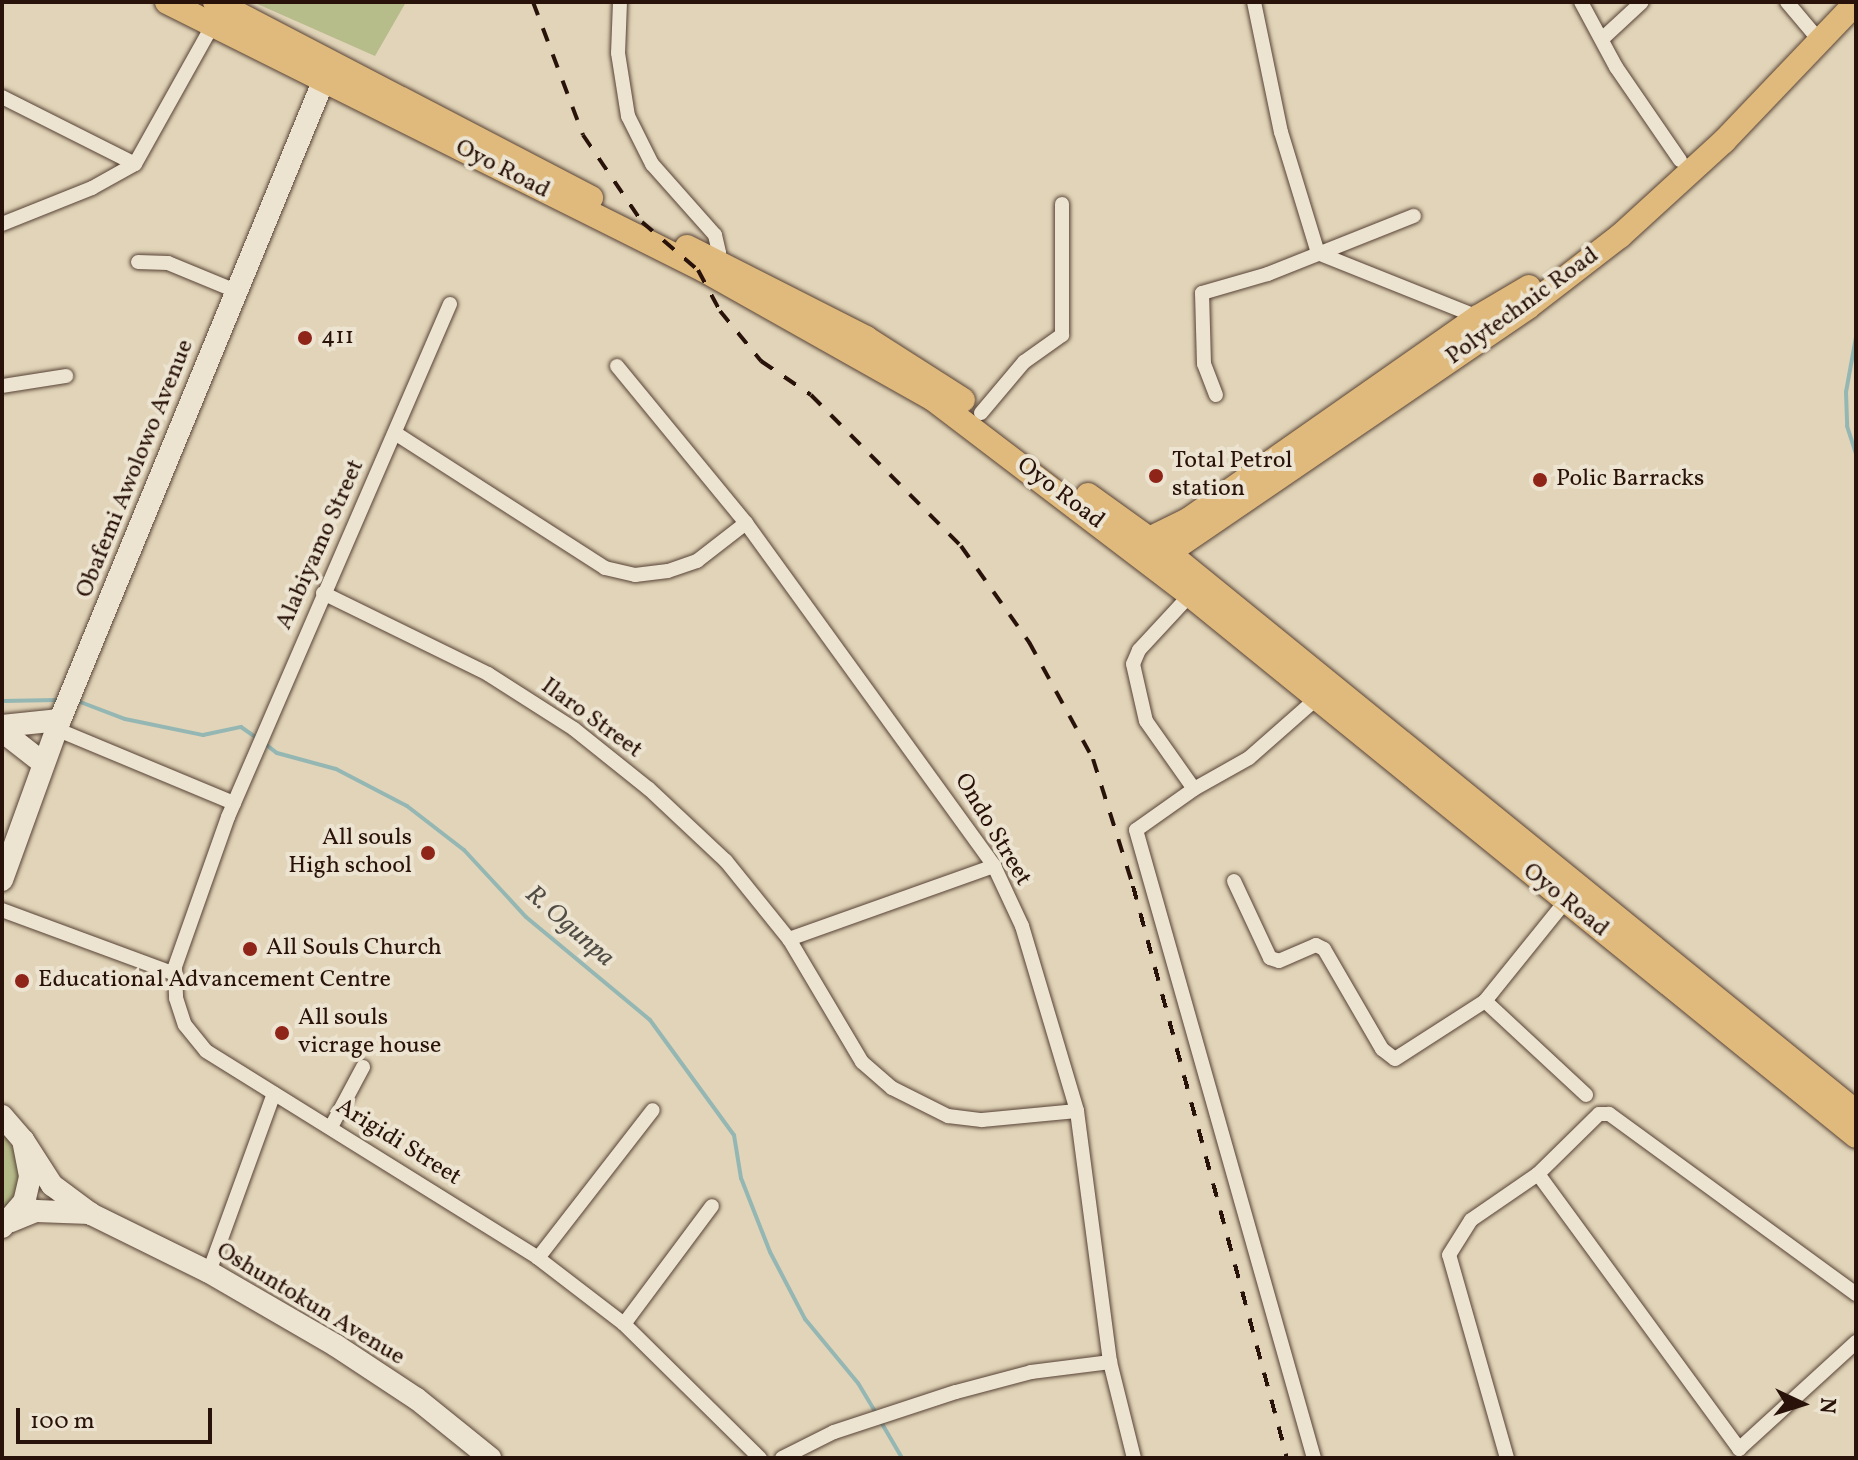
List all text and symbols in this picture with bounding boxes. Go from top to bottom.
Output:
street label: Oyo Road [450,134,554,206]
street label: Polytechnic Road [1441,242,1605,372]
place label: 411 [321,324,354,352]
marker: 411 [296,329,314,347]
street label: Obafemi Awolowo Avenue [71,336,201,602]
place label: Total Petrol station [1172,448,1293,504]
street label: Oyo Road [1011,452,1109,536]
street label: Alabiyamo Street [271,456,371,634]
place label: Polic Barracks [1556,466,1704,494]
marker: Total Petrol station [1147,467,1165,485]
marker: Polic Barracks [1531,471,1549,489]
street label: Ilaro Street [535,673,647,765]
street label: Ondo Street [947,769,1037,891]
place label: All souls High school [288,825,412,881]
marker: All souls High school [419,844,437,862]
street label: Oyo Road [1516,858,1614,944]
water label: R. Ogunpa [518,880,620,974]
place label: All Souls Church [266,935,442,963]
marker: All Souls Church [241,940,259,958]
place label: Educational Advancement Centre [38,967,391,995]
marker: Educational Advancement Centre [13,972,31,990]
place label: All souls vicrage house [298,1005,441,1061]
marker: All souls vicrage house [273,1024,291,1042]
street label: Arigidi Street [330,1093,466,1193]
street label: Oshuntokun Avenue [210,1237,410,1373]
north arrow [1762,1364,1842,1444]
scale bar [20,1392,216,1442]
text: N [1810,1397,1842,1415]
text: 100 m [30,1405,95,1439]

